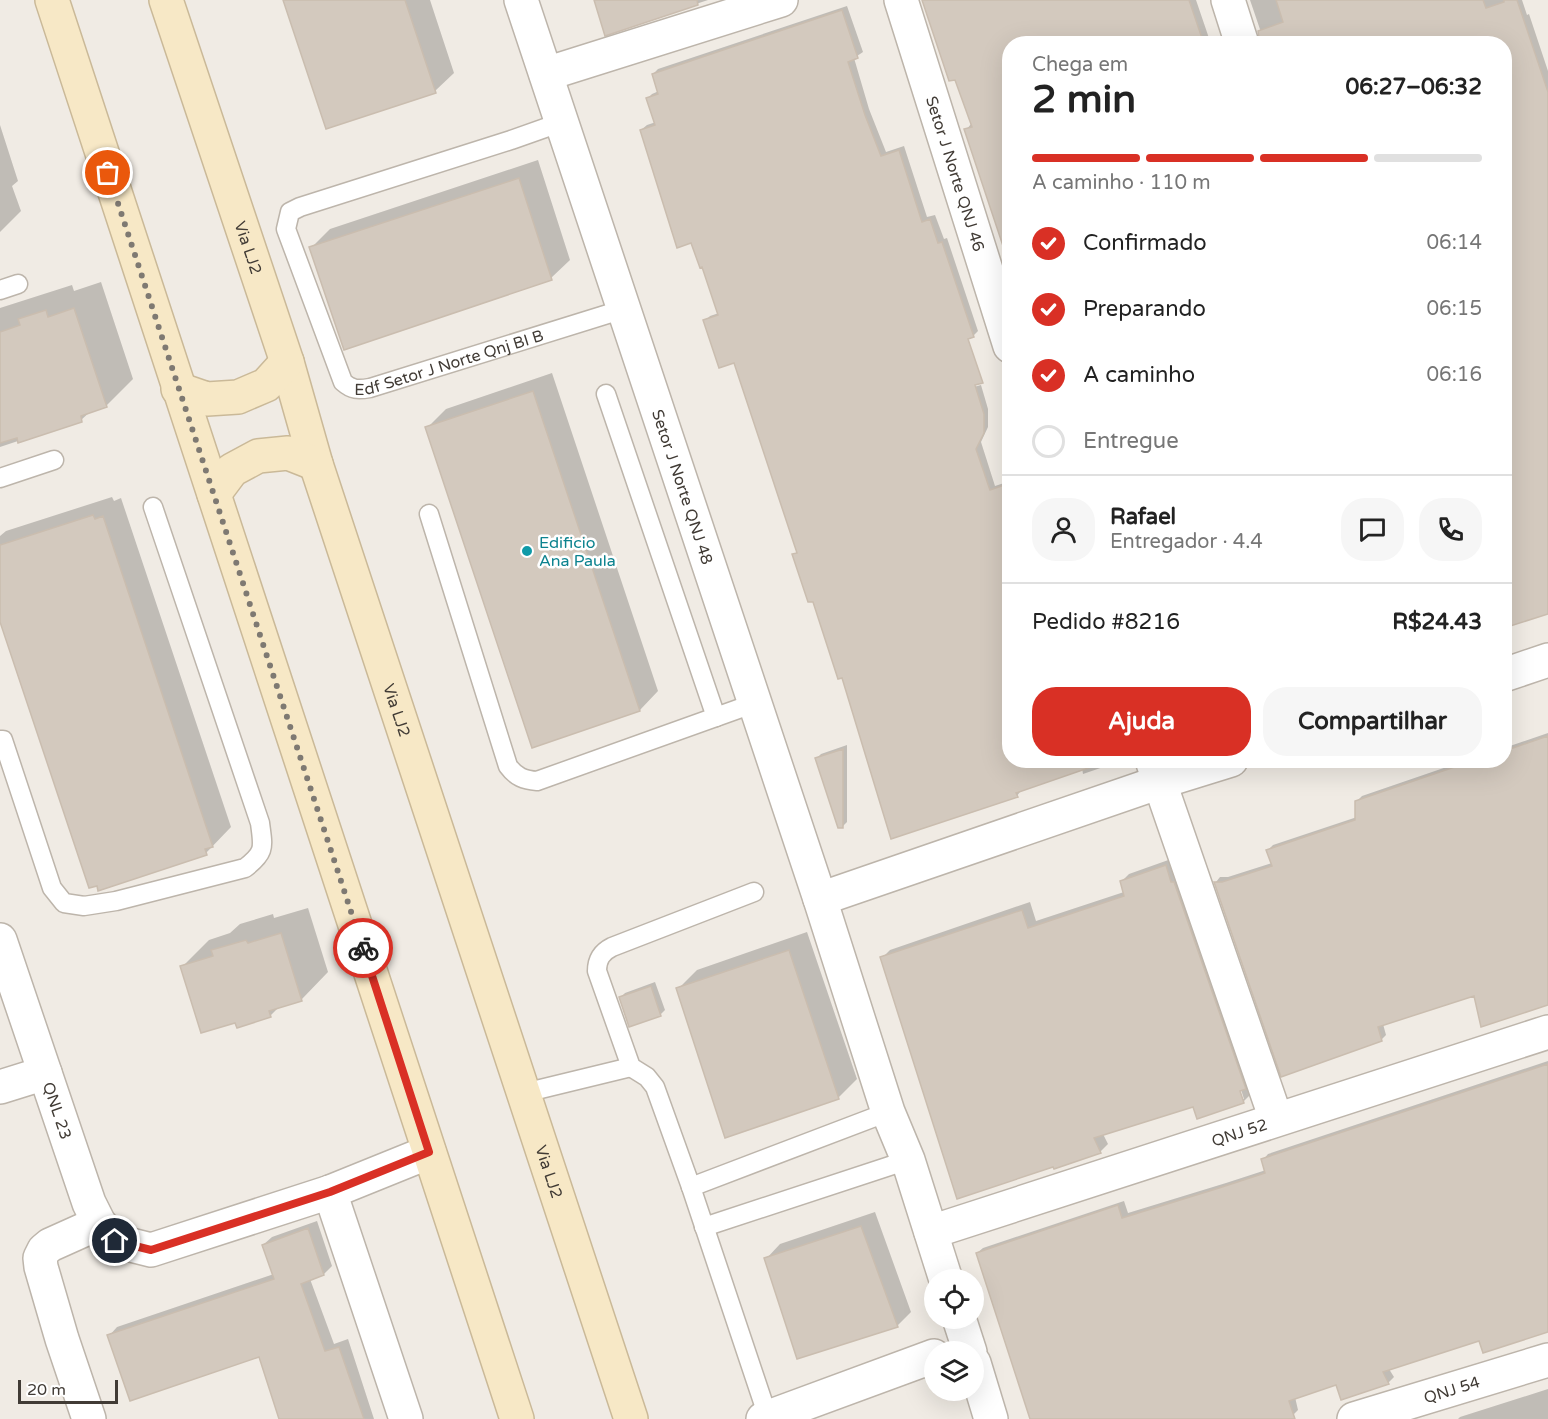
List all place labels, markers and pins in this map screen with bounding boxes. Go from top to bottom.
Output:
pin [82,147,133,198]
place label: Edificio Ana Paula [539,533,616,571]
marker: Edificio Ana Paula [520,544,534,558]
pin [89,1215,140,1266]

